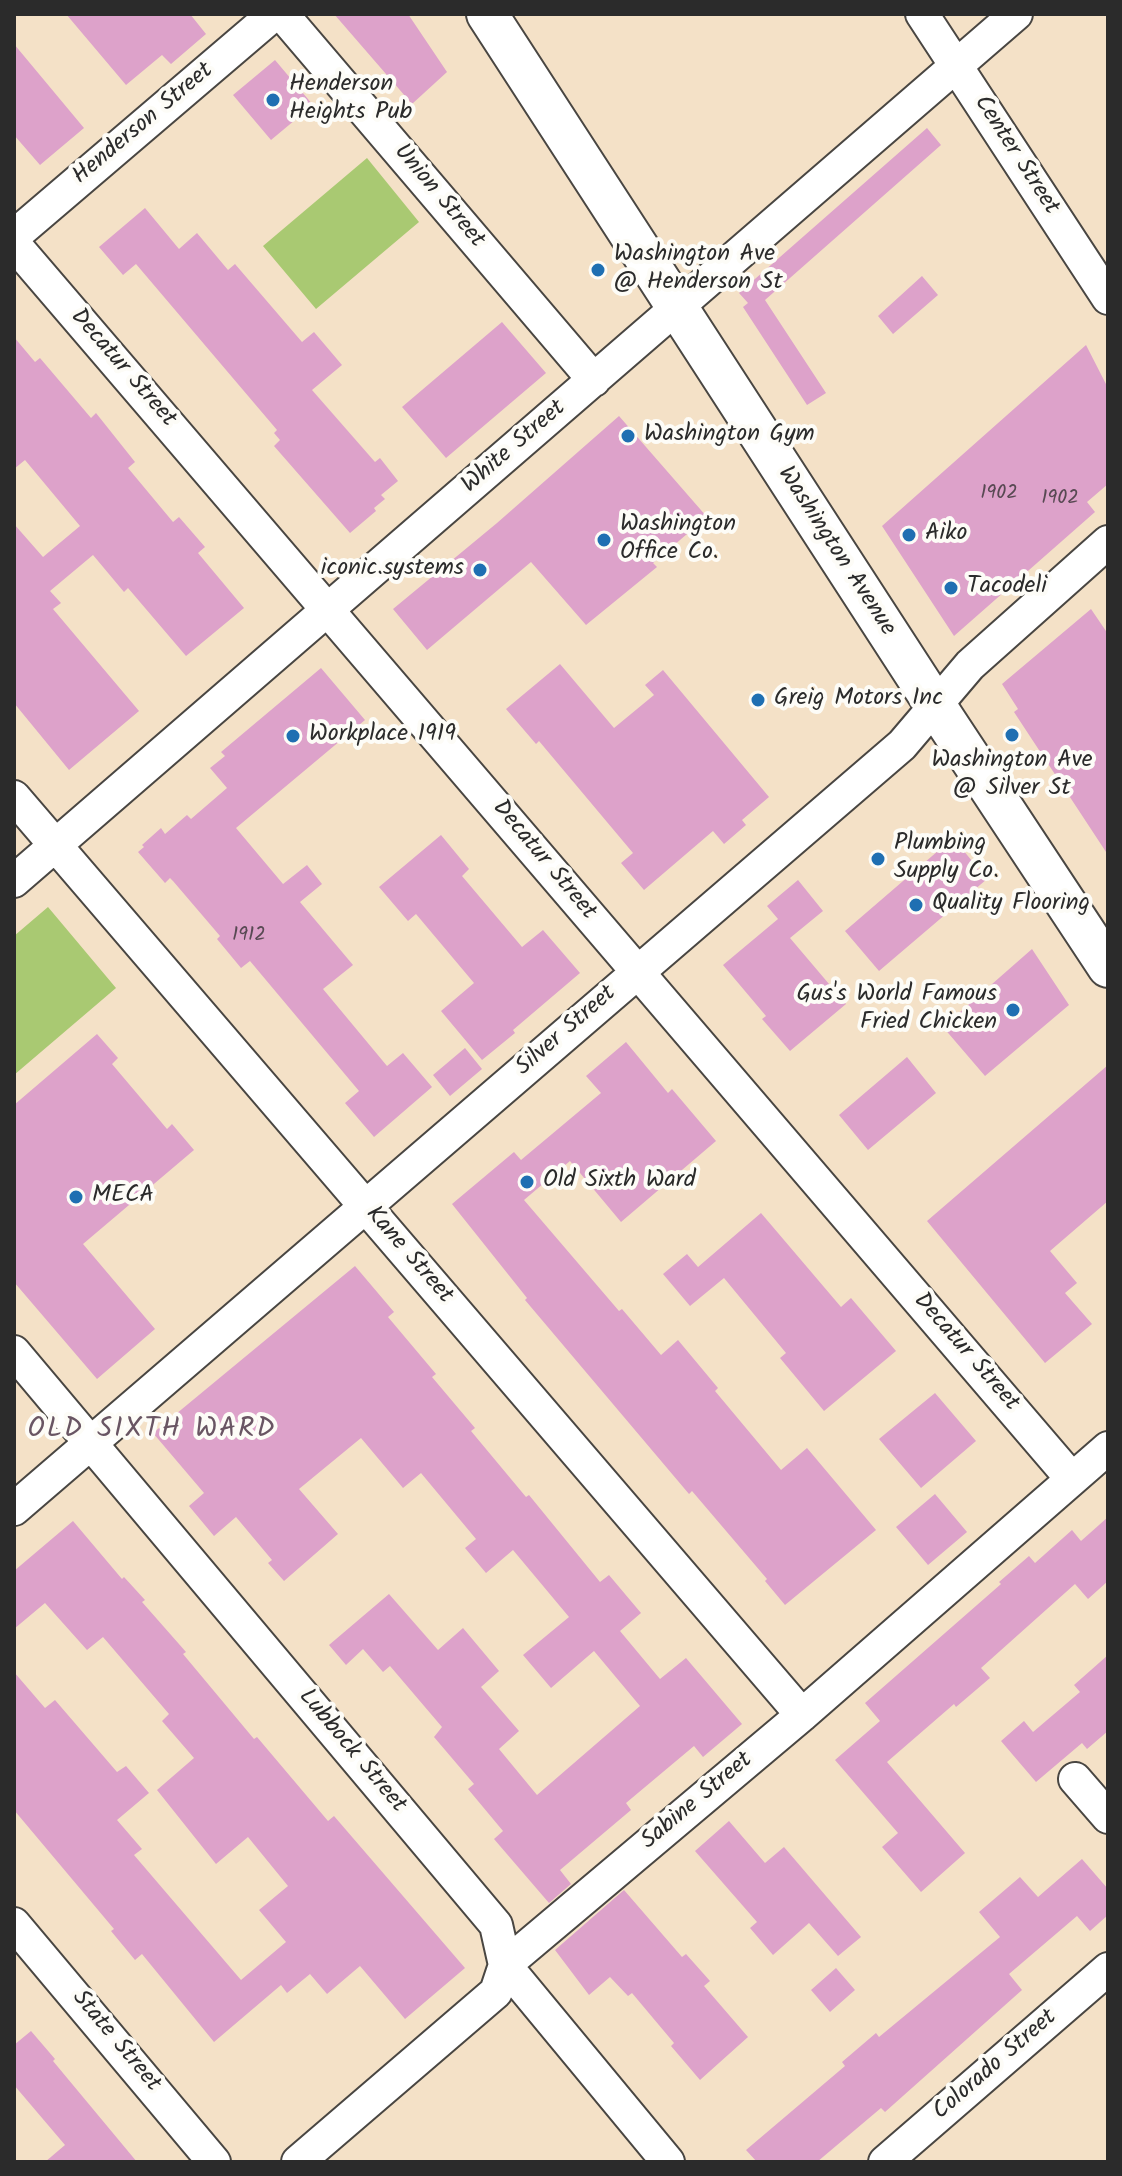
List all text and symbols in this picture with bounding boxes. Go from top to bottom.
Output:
street label: Henderson Street [68,58,220,192]
place label: Henderson Heights Pub [289,72,412,128]
marker: Henderson Heights Pub [264,91,282,109]
street label: Center Street [966,91,1064,221]
street label: Union Street [386,139,490,255]
place label: Washington Ave @ Henderson St [614,242,783,298]
marker: Washington Ave @ Henderson St [589,261,607,279]
street label: Decatur Street [63,304,181,434]
street label: White Street [457,395,573,501]
place label: Washington Gym [644,422,815,450]
marker: Washington Gym [619,427,637,445]
street label: Washington Avenue [769,462,901,642]
house number: 1902 [980,483,1018,507]
house number: 1902 [1041,488,1079,512]
place label: Washington Office Co. [620,512,736,568]
place label: Aiko [925,521,967,549]
marker: Aiko [900,526,918,544]
marker: Washington Office Co. [595,531,613,549]
place label: iconic.systems [321,556,464,584]
marker: iconic.systems [471,561,489,579]
place label: Tacodeli [967,574,1047,602]
marker: Tacodeli [942,579,960,597]
place label: Greig Motors Inc [774,686,943,714]
marker: Greig Motors Inc [749,691,767,709]
place label: Workplace 1919 [309,722,456,750]
marker: Washington Ave @ Silver St [1003,726,1021,744]
marker: Workplace 1919 [284,727,302,745]
place label: Washington Ave @ Silver St [931,748,1093,804]
street label: Decatur Street [485,795,601,927]
place label: Plumbing Supply Co. [894,831,999,887]
marker: Plumbing Supply Co. [869,850,887,868]
place label: Quality Flooring [932,891,1090,919]
marker: Quality Flooring [907,896,925,914]
house number: 1912 [232,925,266,949]
street label: Silver Street [511,981,623,1083]
place label: Gus's World Famous Fried Chicken [797,982,997,1038]
marker: Gus's World Famous Fried Chicken [1004,1001,1022,1019]
place label: Old Sixth Ward [543,1168,696,1196]
marker: Old Sixth Ward [518,1173,536,1191]
place label: MECA [92,1183,154,1211]
marker: MECA [67,1188,85,1206]
street label: Kane Street [358,1201,458,1311]
street label: Decatur Street [906,1288,1024,1418]
district label: OLD SIXTH WARD [27,1414,277,1448]
street label: Lubbock Street [291,1684,411,1820]
street label: Sabine Street [637,1747,759,1857]
street label: State Street [64,1985,166,2099]
street label: Colorado Street [928,2004,1064,2128]

